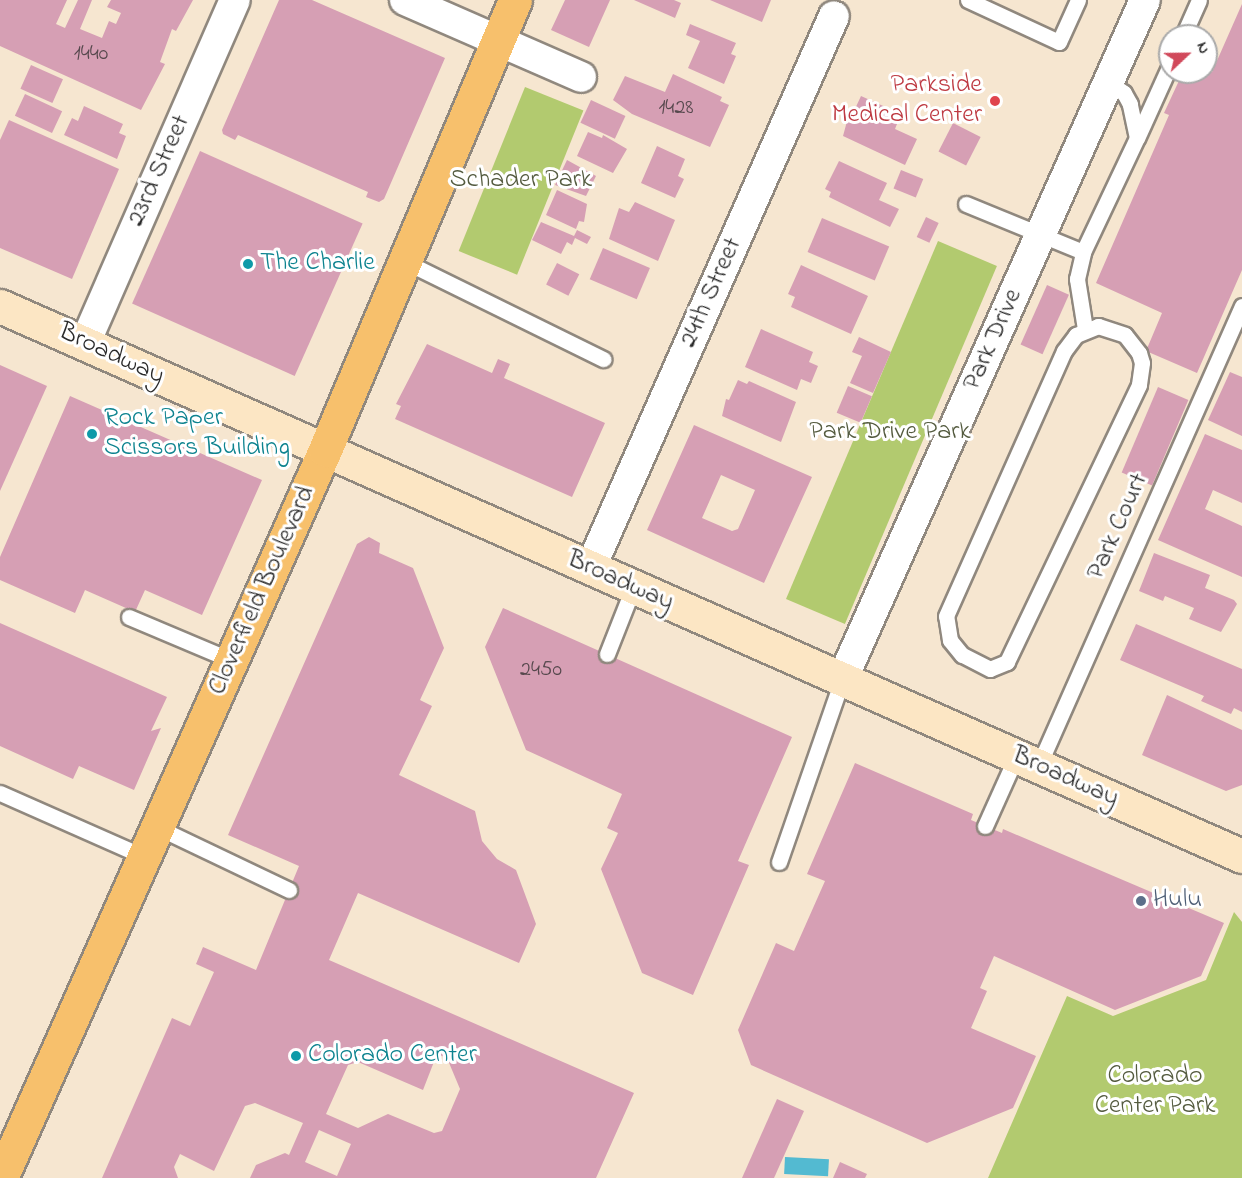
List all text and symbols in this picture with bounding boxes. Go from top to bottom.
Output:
north arrow [1158,24,1218,84]
text: N [1190,38,1216,58]
house number: 1440 [74,42,108,68]
place label: Parkside Medical Center [832,70,982,132]
marker: Parkside Medical Center [986,92,1004,110]
house number: 1428 [658,96,694,122]
street label: 23rd Street [122,111,198,231]
park label: Schader Park [450,165,592,197]
street label: 24th Street [674,233,750,353]
place label: The Charlie [260,248,375,280]
marker: The Charlie [241,257,255,271]
street label: Park Drive [958,284,1030,396]
street label: Broadway [53,317,169,393]
place label: Rock Paper Scissors Building [104,403,290,464]
park label: Park Drive Park [809,417,971,449]
marker: Rock Paper Scissors Building [85,427,99,441]
street label: Park Court [1082,469,1156,585]
street label: Cloverfield Boulevard [203,482,323,700]
street label: Broadway [562,545,678,619]
house number: 2450 [520,658,562,684]
street label: Broadway [1007,741,1123,815]
place label: Hulu [1153,885,1202,917]
marker: Hulu [1134,894,1148,908]
place label: Colorado Center [308,1040,477,1072]
marker: Colorado Center [289,1049,303,1063]
park label: Colorado Center Park [1095,1061,1215,1122]

